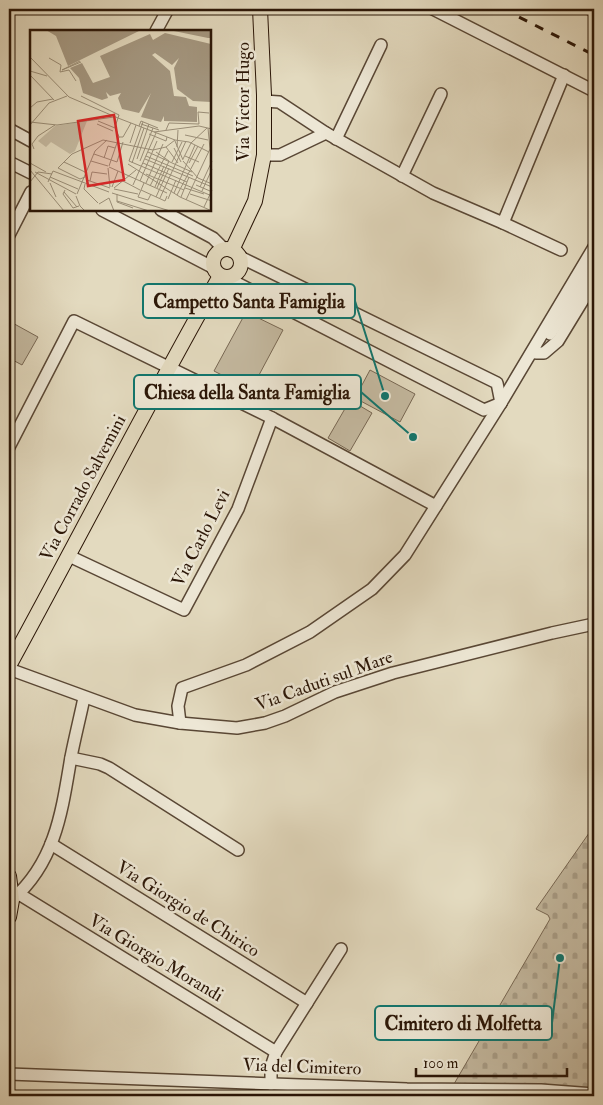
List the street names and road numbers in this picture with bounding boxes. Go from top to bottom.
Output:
street label: Via Victor Hugo [232,42,255,162]
street label: Via Corrado Salvemini [35,411,131,565]
street label: Via Carlo Levi [167,485,235,590]
street label: Via Caduti sul Mare [252,645,396,717]
street label: Via Giorgio de Chirico [112,856,264,963]
street label: Via Giorgio Morandi [85,909,227,1007]
street label: Via del Cimitero [242,1053,362,1081]

